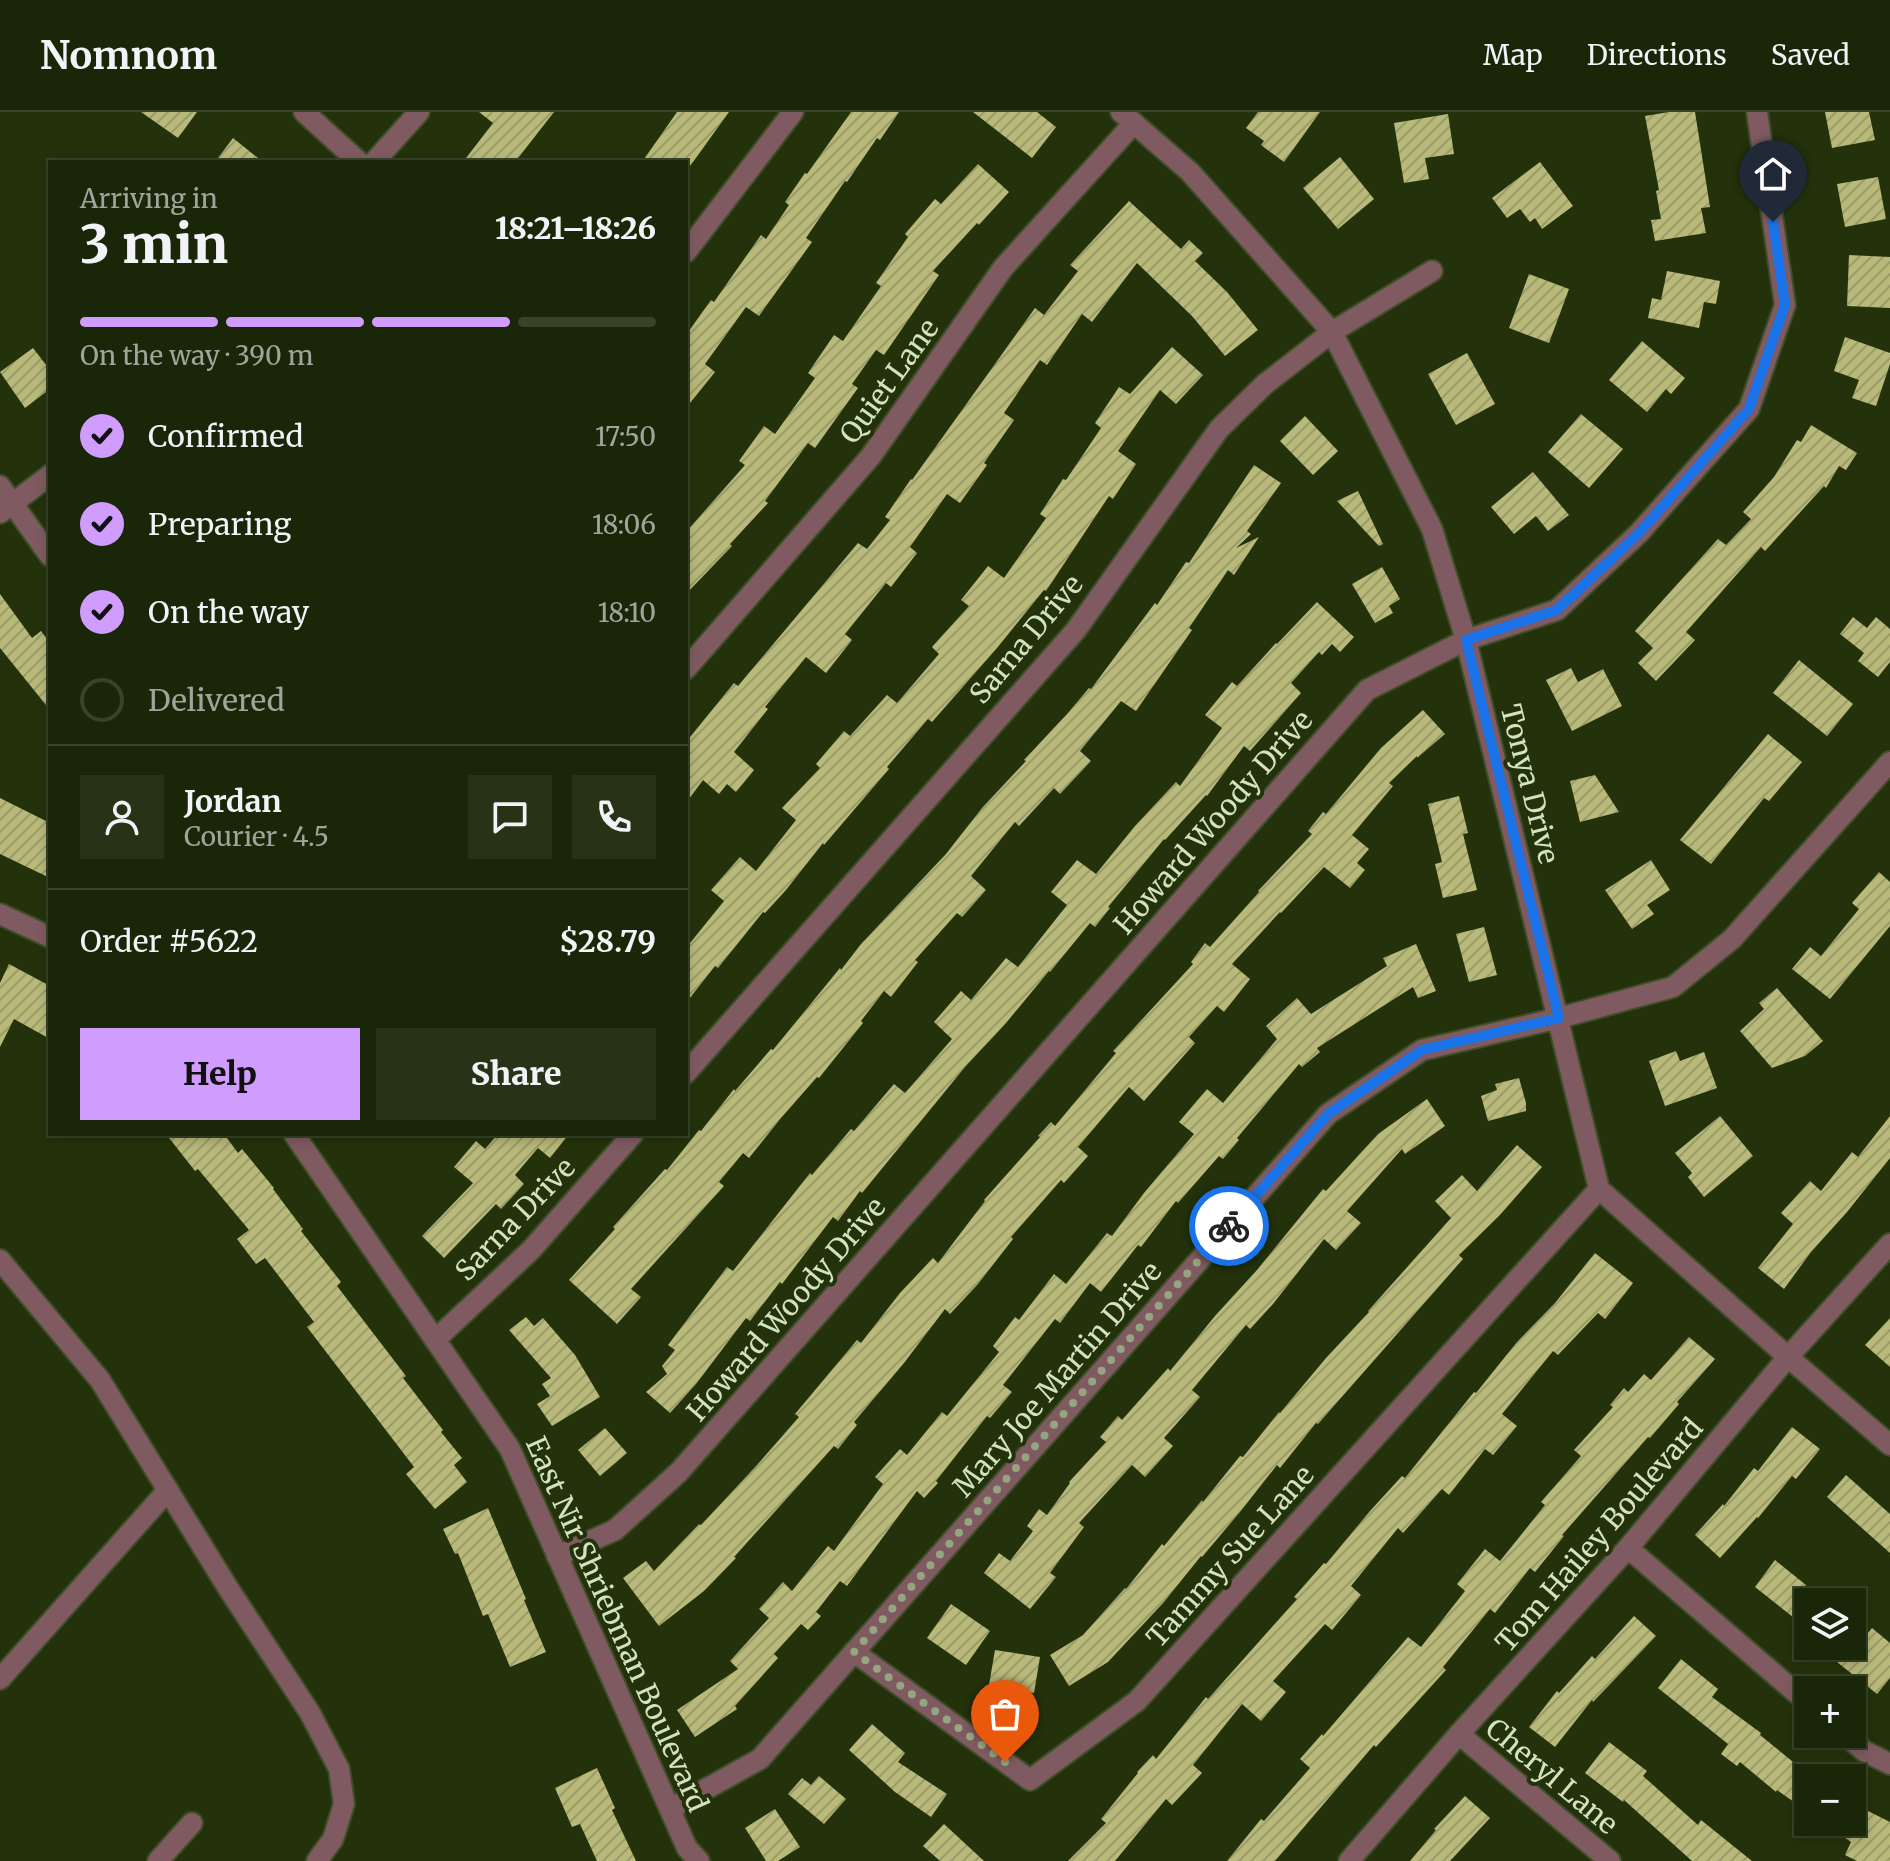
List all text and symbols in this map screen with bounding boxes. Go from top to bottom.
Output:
text: Nomnom [40,32,217,79]
text: Map [1483,37,1543,73]
text: Directions [1587,37,1727,73]
text: Saved [1771,37,1850,73]
pin [1739,140,1807,222]
icon: home [1751,152,1795,196]
text: Arriving in [80,182,218,215]
text: 18:21–18:26 [495,209,656,247]
text: 3 min [80,212,228,277]
street label: Quiet Lane [832,311,946,451]
text: On the way · 390 m [80,339,314,372]
icon: check [80,414,124,458]
text: Confirmed [148,417,303,455]
text: 17:50 [595,420,656,453]
icon: check [80,502,124,546]
text: Preparing [148,505,291,543]
text: 18:06 [592,508,656,541]
street label: Sarna Drive [962,567,1090,711]
icon: check [80,590,124,634]
text: On the way [148,593,309,631]
text: 18:10 [598,596,656,629]
text: Delivered [148,681,285,719]
street label: Tonya Drive [1493,701,1567,867]
street label: Howard Woody Drive [1106,703,1320,941]
button: person [80,775,164,859]
button: chat [468,775,552,859]
button: phone [572,775,656,859]
text: Jordan [184,782,282,820]
text: Courier · 4.5 [184,820,329,853]
text: Order #5622 [80,922,258,960]
text: $28.79 [559,922,656,960]
button: Help [80,1028,360,1120]
button: Share [376,1028,656,1120]
street label: Sarna Drive [447,1150,583,1288]
courier [1189,1186,1269,1266]
street label: Howard Woody Drive [679,1190,893,1428]
icon: bike [1207,1204,1251,1248]
street label: Mary Joe Martin Drive [945,1254,1169,1504]
street label: Tom Hailey Boulevard [1488,1411,1710,1659]
street label: East Nir Shriebman Boulevard [518,1431,716,1817]
street label: Tammy Sue Lane [1139,1457,1321,1655]
map controls [1794,1588,1866,1836]
button: layers [1794,1588,1866,1660]
button: + [1794,1676,1866,1748]
pin [971,1680,1039,1762]
icon: bag [983,1692,1027,1736]
street label: Cheryl Lane [1478,1710,1626,1842]
button: − [1794,1764,1866,1836]

